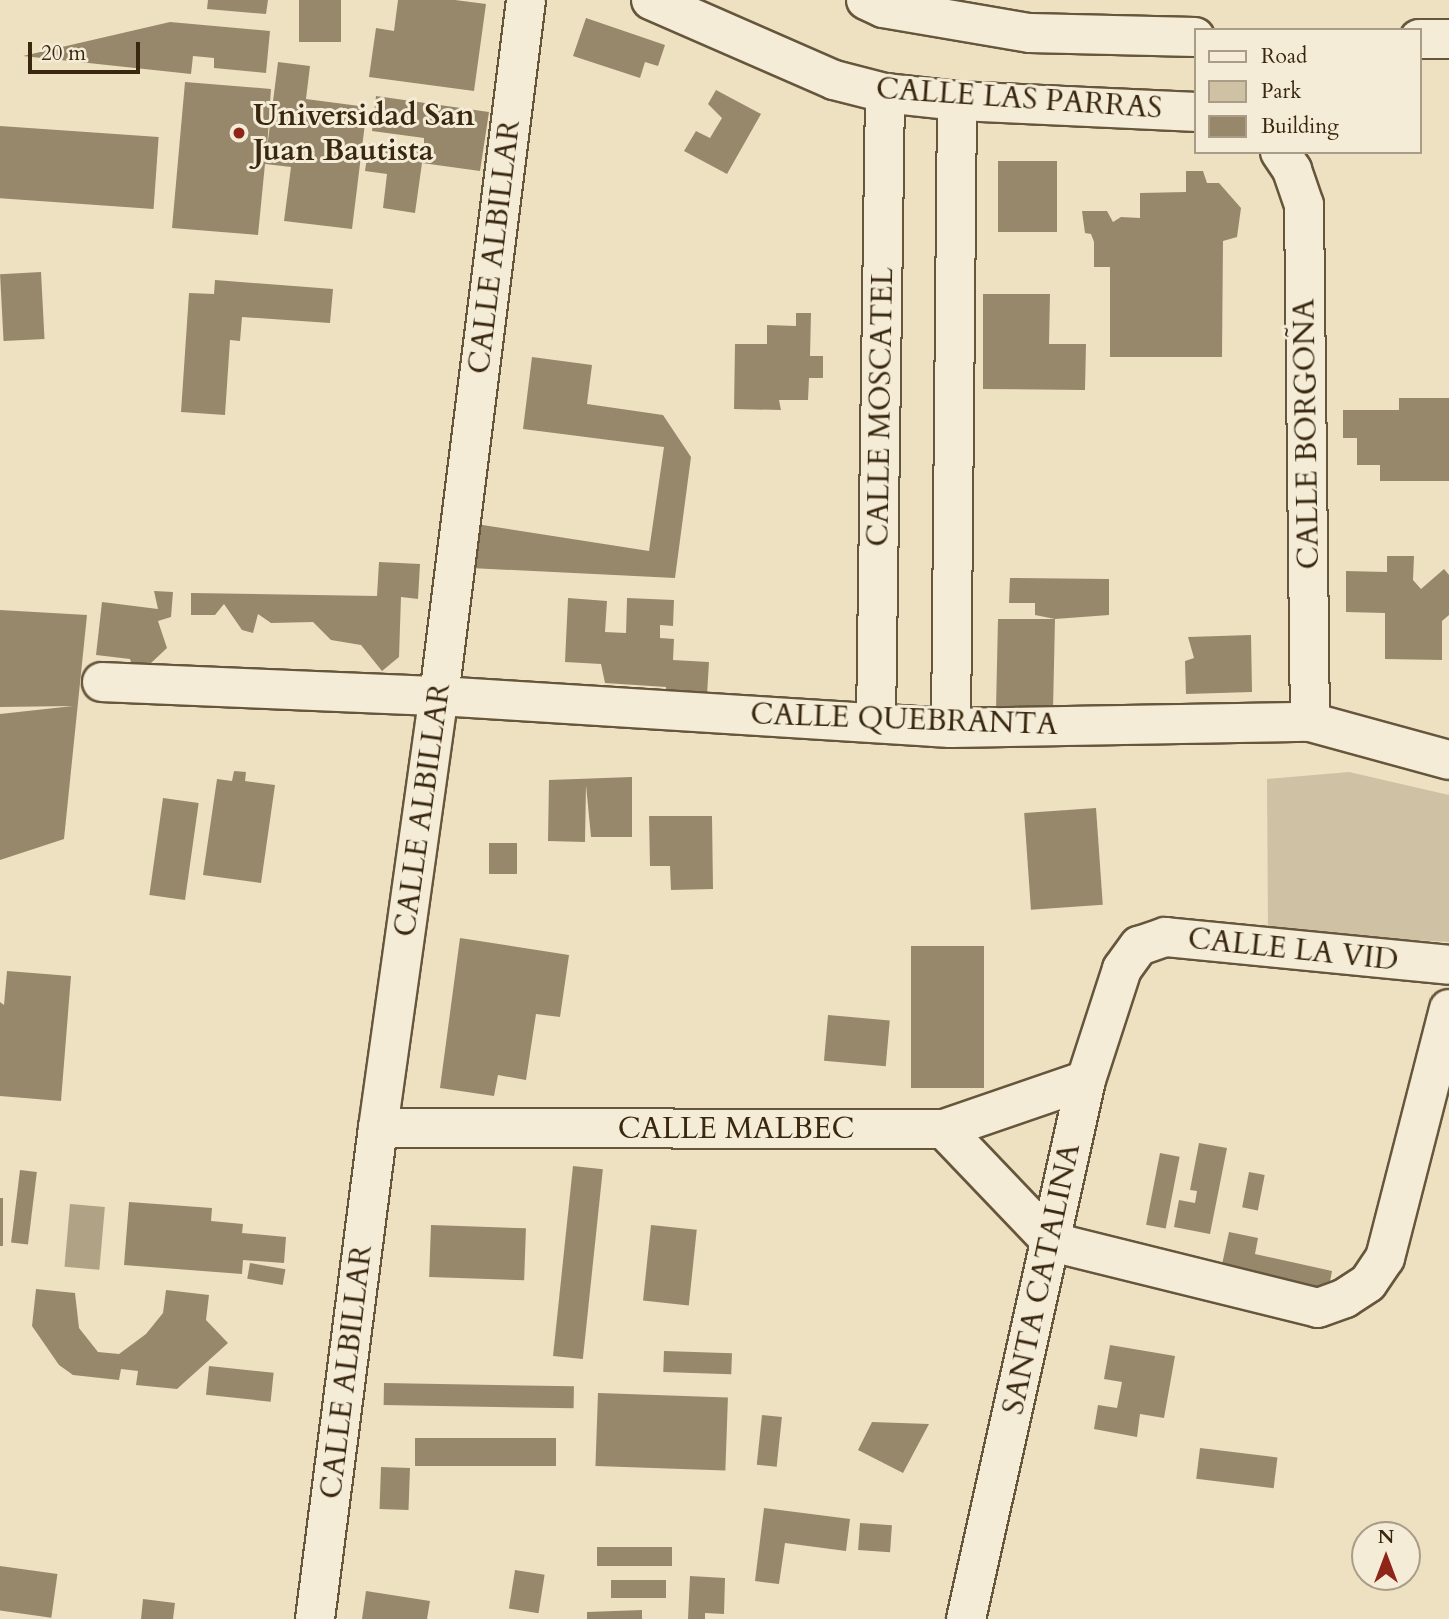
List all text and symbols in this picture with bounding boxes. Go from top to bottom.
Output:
scale bar [32,28,144,72]
legend [1194,28,1421,154]
text: 20 m [41,39,86,68]
text: Road [1261,42,1307,71]
street label: CALLE LAS PARRAS [875,71,1163,127]
text: Park [1261,77,1301,106]
place label: Universidad San Juan Bautista [253,98,475,168]
text: Building [1261,112,1339,141]
street label: CALLE ALBILLAR [462,118,528,376]
marker: Universidad San Juan Bautista [231,125,247,141]
street label: CALLE MOSCATEL [861,267,901,547]
street label: CALLE BORGOÑA [1287,298,1327,570]
street label: CALLE ALBILLAR [387,681,459,939]
street label: CALLE QUEBRANTA [750,697,1058,743]
street label: CALLE LA VID [1186,921,1400,979]
street label: CALLE MALBEC [618,1111,854,1147]
street label: SANTA CATALINA [996,1140,1088,1418]
street label: CALLE ALBILLAR [314,1243,380,1501]
north arrow [1351,1521,1421,1591]
text: N [1378,1524,1394,1550]

